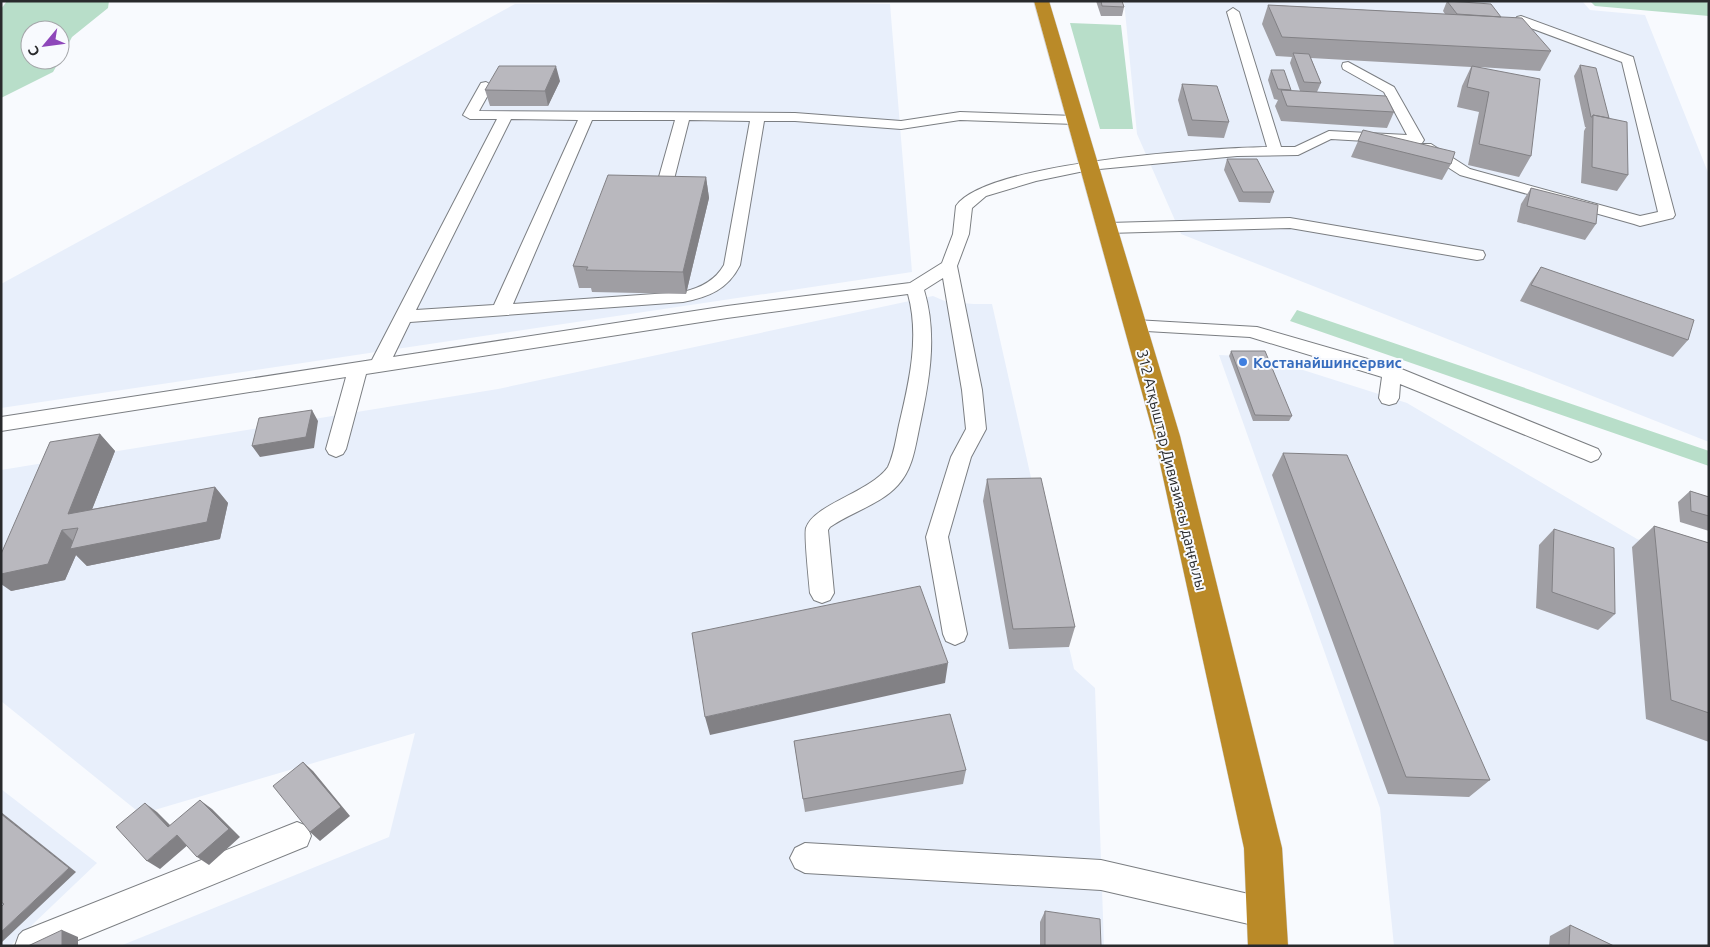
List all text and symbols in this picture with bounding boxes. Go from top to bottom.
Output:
north arrow [20,20,70,70]
text: С [24,43,43,59]
street label: 312 Атқыштар Дивизиясы даңғылы [1134,348,1210,592]
place label: Костанайшинсервис [1253,354,1402,371]
marker: Костанайшинсервис [1237,356,1249,368]

